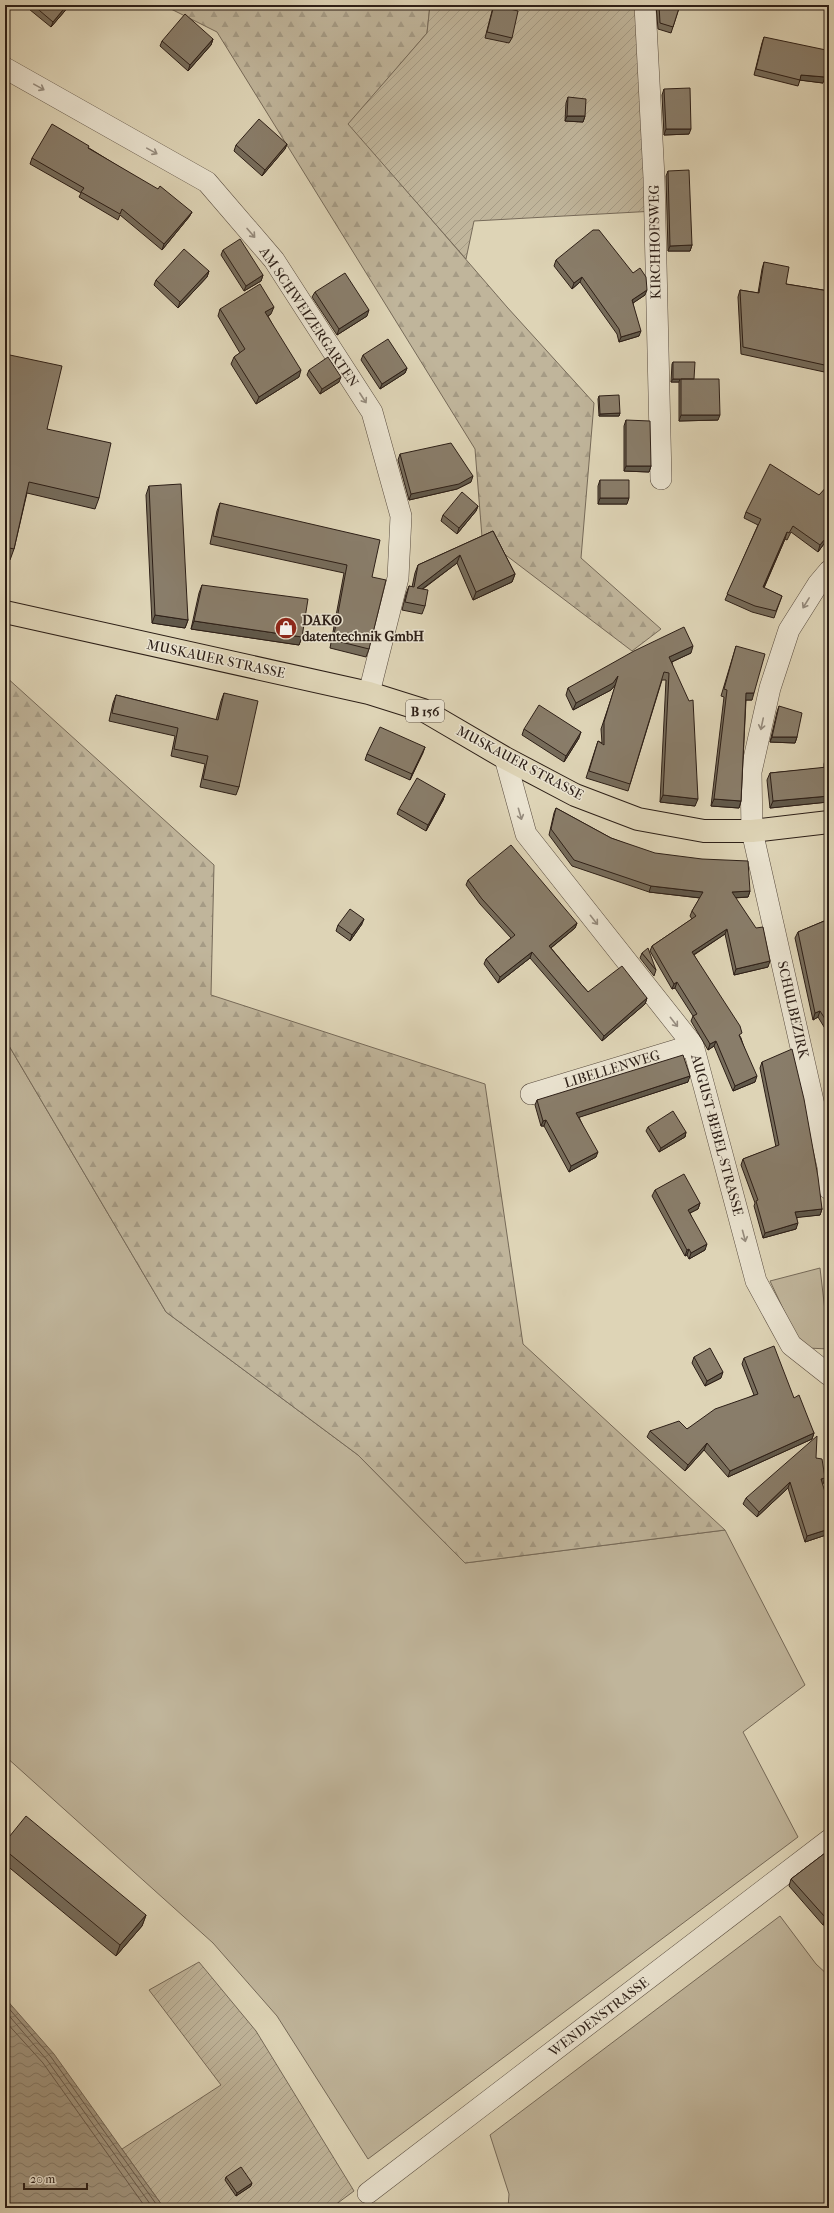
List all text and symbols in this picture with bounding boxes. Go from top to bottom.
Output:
one-way arrow [33,83,45,91]
one-way arrow [146,147,158,155]
street label: KIRCHHOFSWEG [645,184,664,299]
one-way arrow [246,227,255,238]
street label: AM SCHWEIZERGARTEN [255,243,363,391]
one-way arrow [359,392,367,404]
one-way arrow [802,597,810,609]
place label: DAKO datentechnik GmbH [302,612,424,645]
shop icon: DAKO datentechnik GmbH [273,615,299,641]
street label: MUSKAUER STRASSE [145,636,287,682]
road number: B 156 [406,700,444,722]
one-way arrow [758,717,766,730]
street label: MUSKAUER STRASSE [454,722,587,804]
one-way arrow [517,807,524,820]
one-way arrow [589,914,598,925]
street label: SCHULBEZIRK [773,959,813,1061]
one-way arrow [670,1016,678,1027]
street label: LIBELLENWEG [562,1046,662,1092]
street label: AUGUST-BEBEL-STRASSE [687,1051,747,1218]
one-way arrow [741,1230,748,1243]
street label: WENDENSTRASSE [545,1973,653,2061]
scale bar [24,2165,87,2191]
text: 20 m [30,2172,55,2186]

